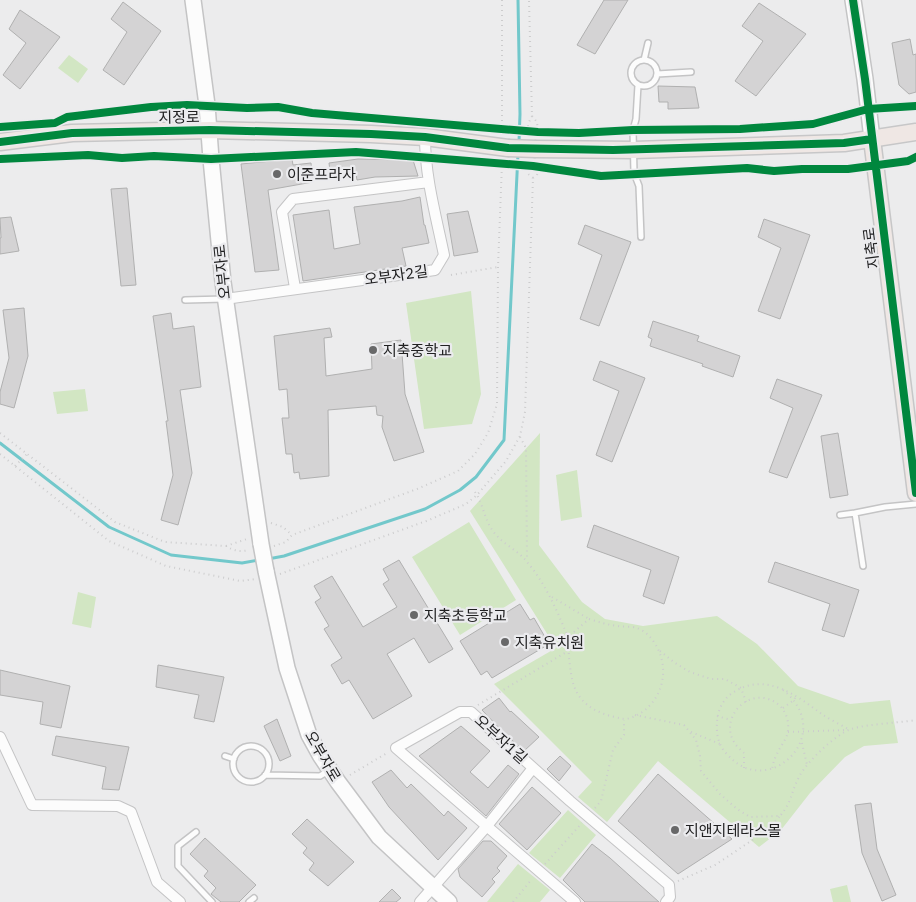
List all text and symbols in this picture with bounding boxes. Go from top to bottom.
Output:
street label: 지정로 [158,107,200,127]
place label: 이준프라자 [287,165,356,184]
marker: 이준프라자 [271,168,283,180]
street label: 지축로 [859,226,883,270]
street label: 오부자로 [210,244,234,300]
street label: 오부자2길 [363,261,429,289]
place label: 지축중학교 [383,341,452,360]
marker: 지축중학교 [367,344,379,356]
place label: 지축초등학교 [424,606,507,625]
marker: 지축초등학교 [408,609,420,621]
place label: 지축유치원 [515,633,584,652]
marker: 지축유치원 [499,636,511,648]
street label: 오부자1길 [471,710,531,768]
street label: 오부자로 [301,727,345,785]
place label: 지앤지테라스몰 [685,821,782,840]
marker: 지앤지테라스몰 [669,824,681,836]

